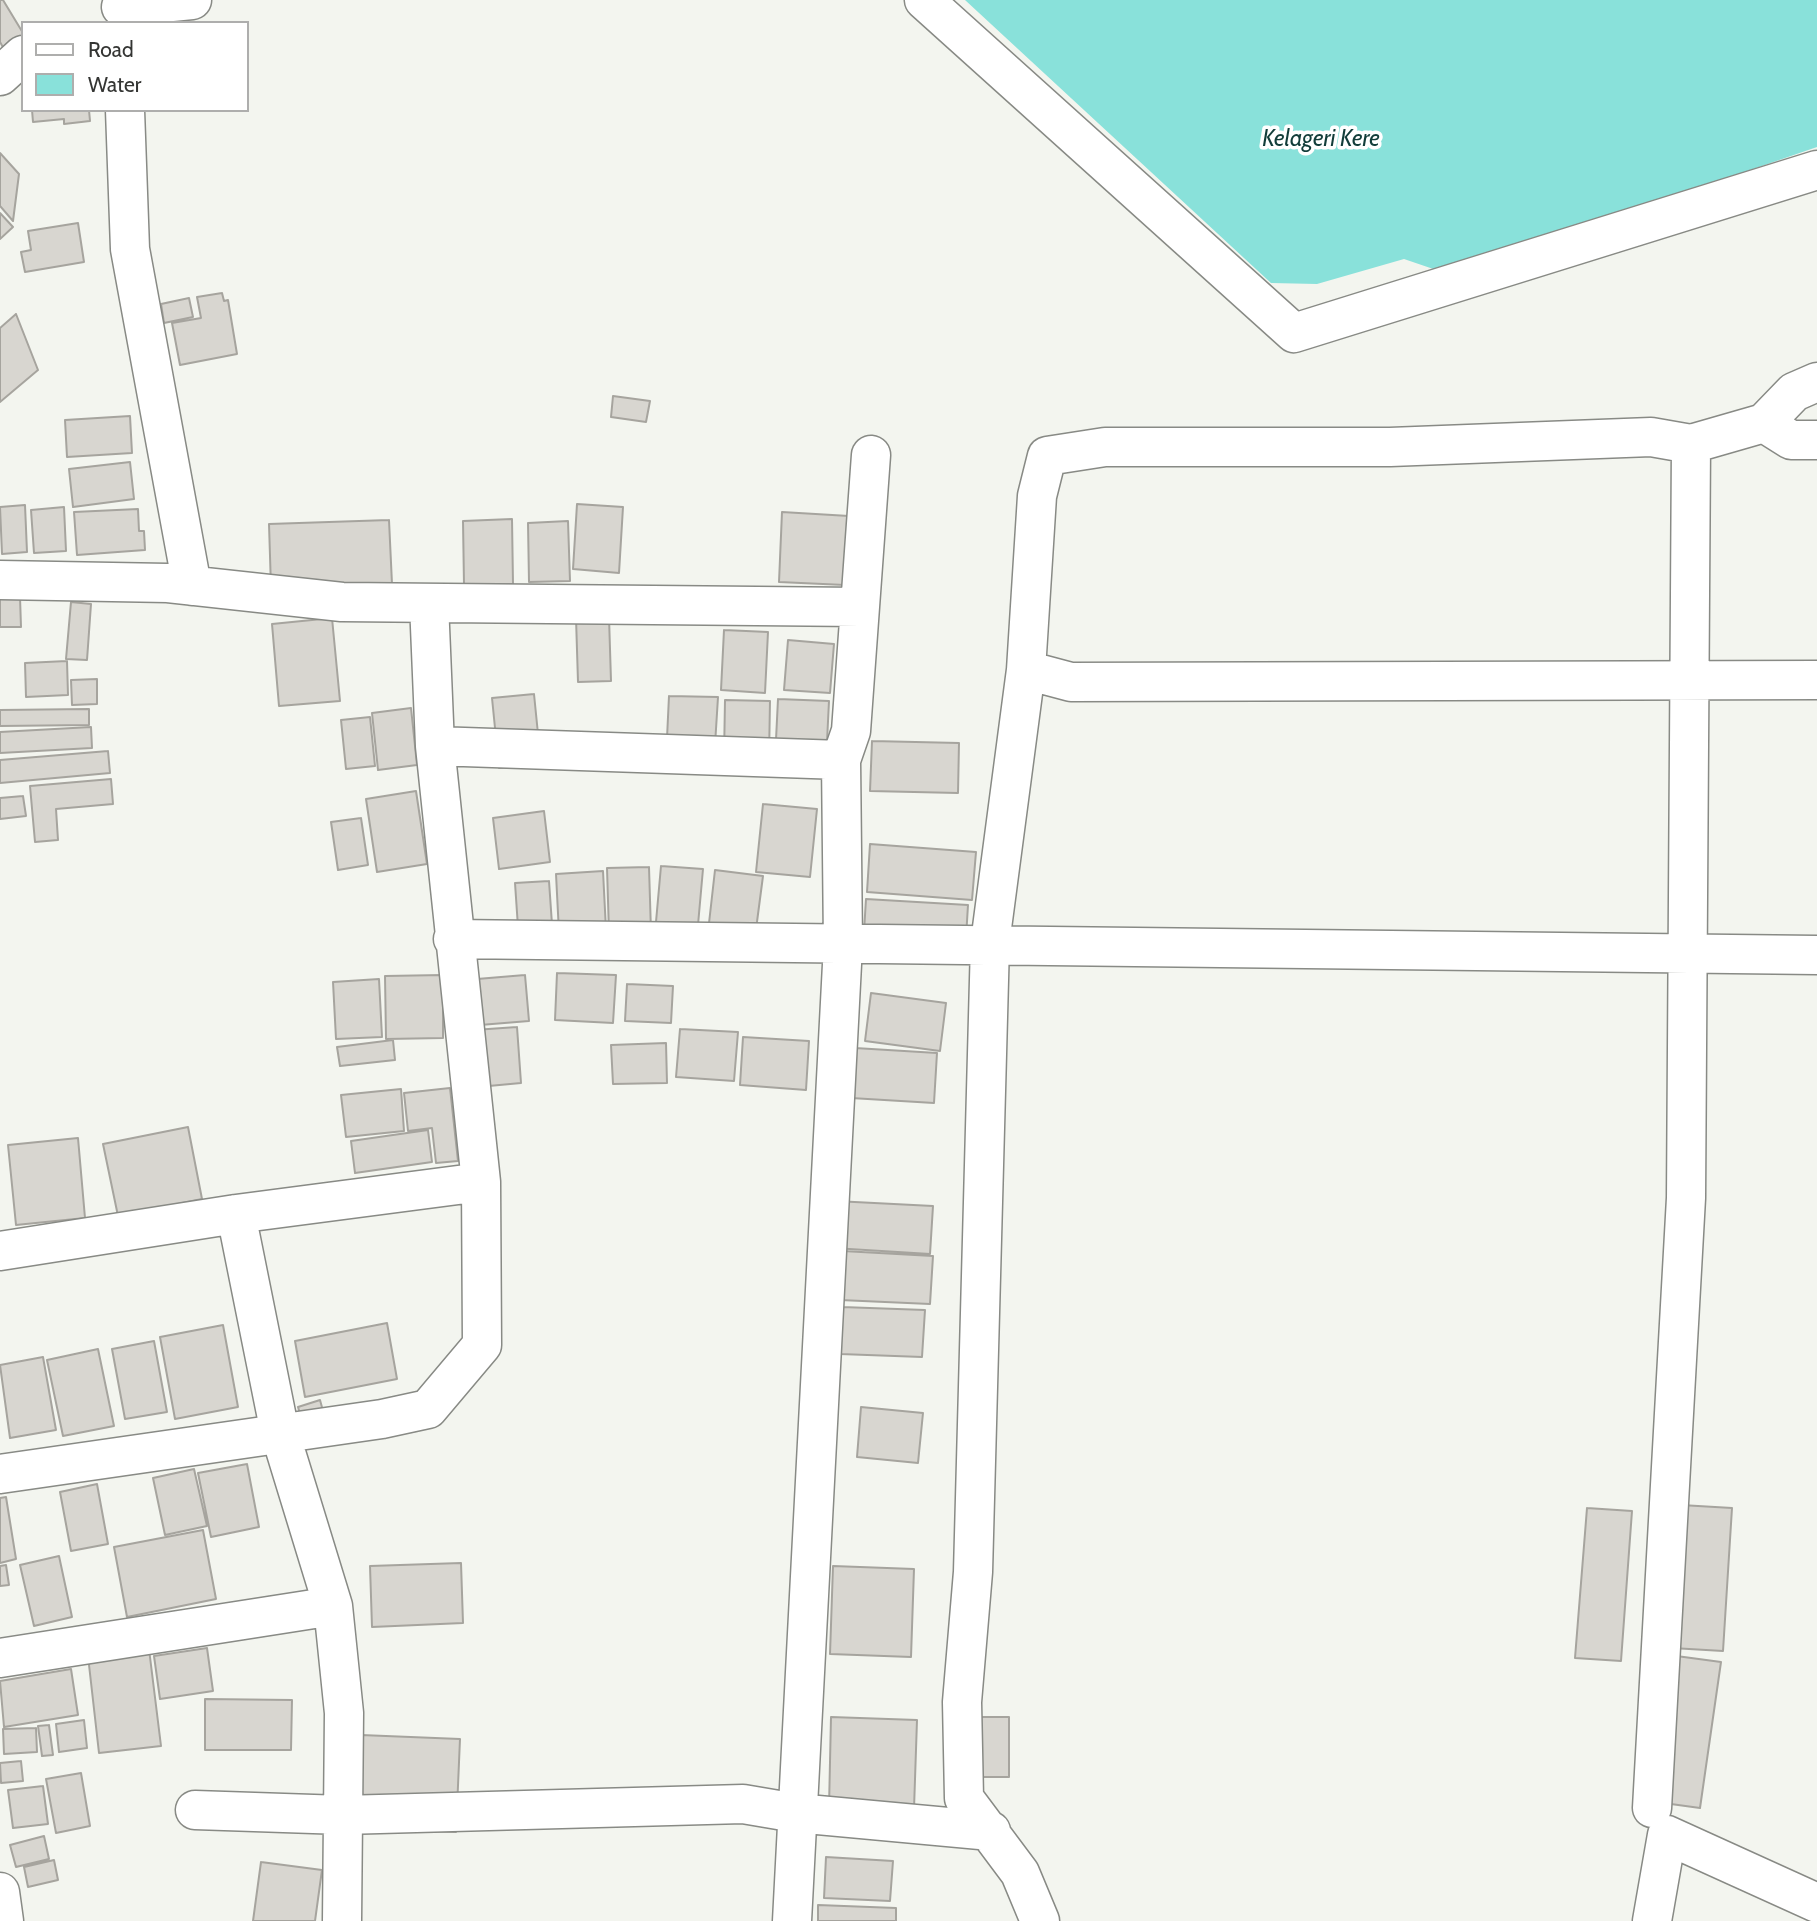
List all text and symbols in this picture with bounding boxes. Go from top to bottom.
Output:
legend [21,21,248,112]
text: Road [88,37,134,62]
text: Water [88,72,141,97]
water label: Kelageri Kere [1262,125,1380,153]

